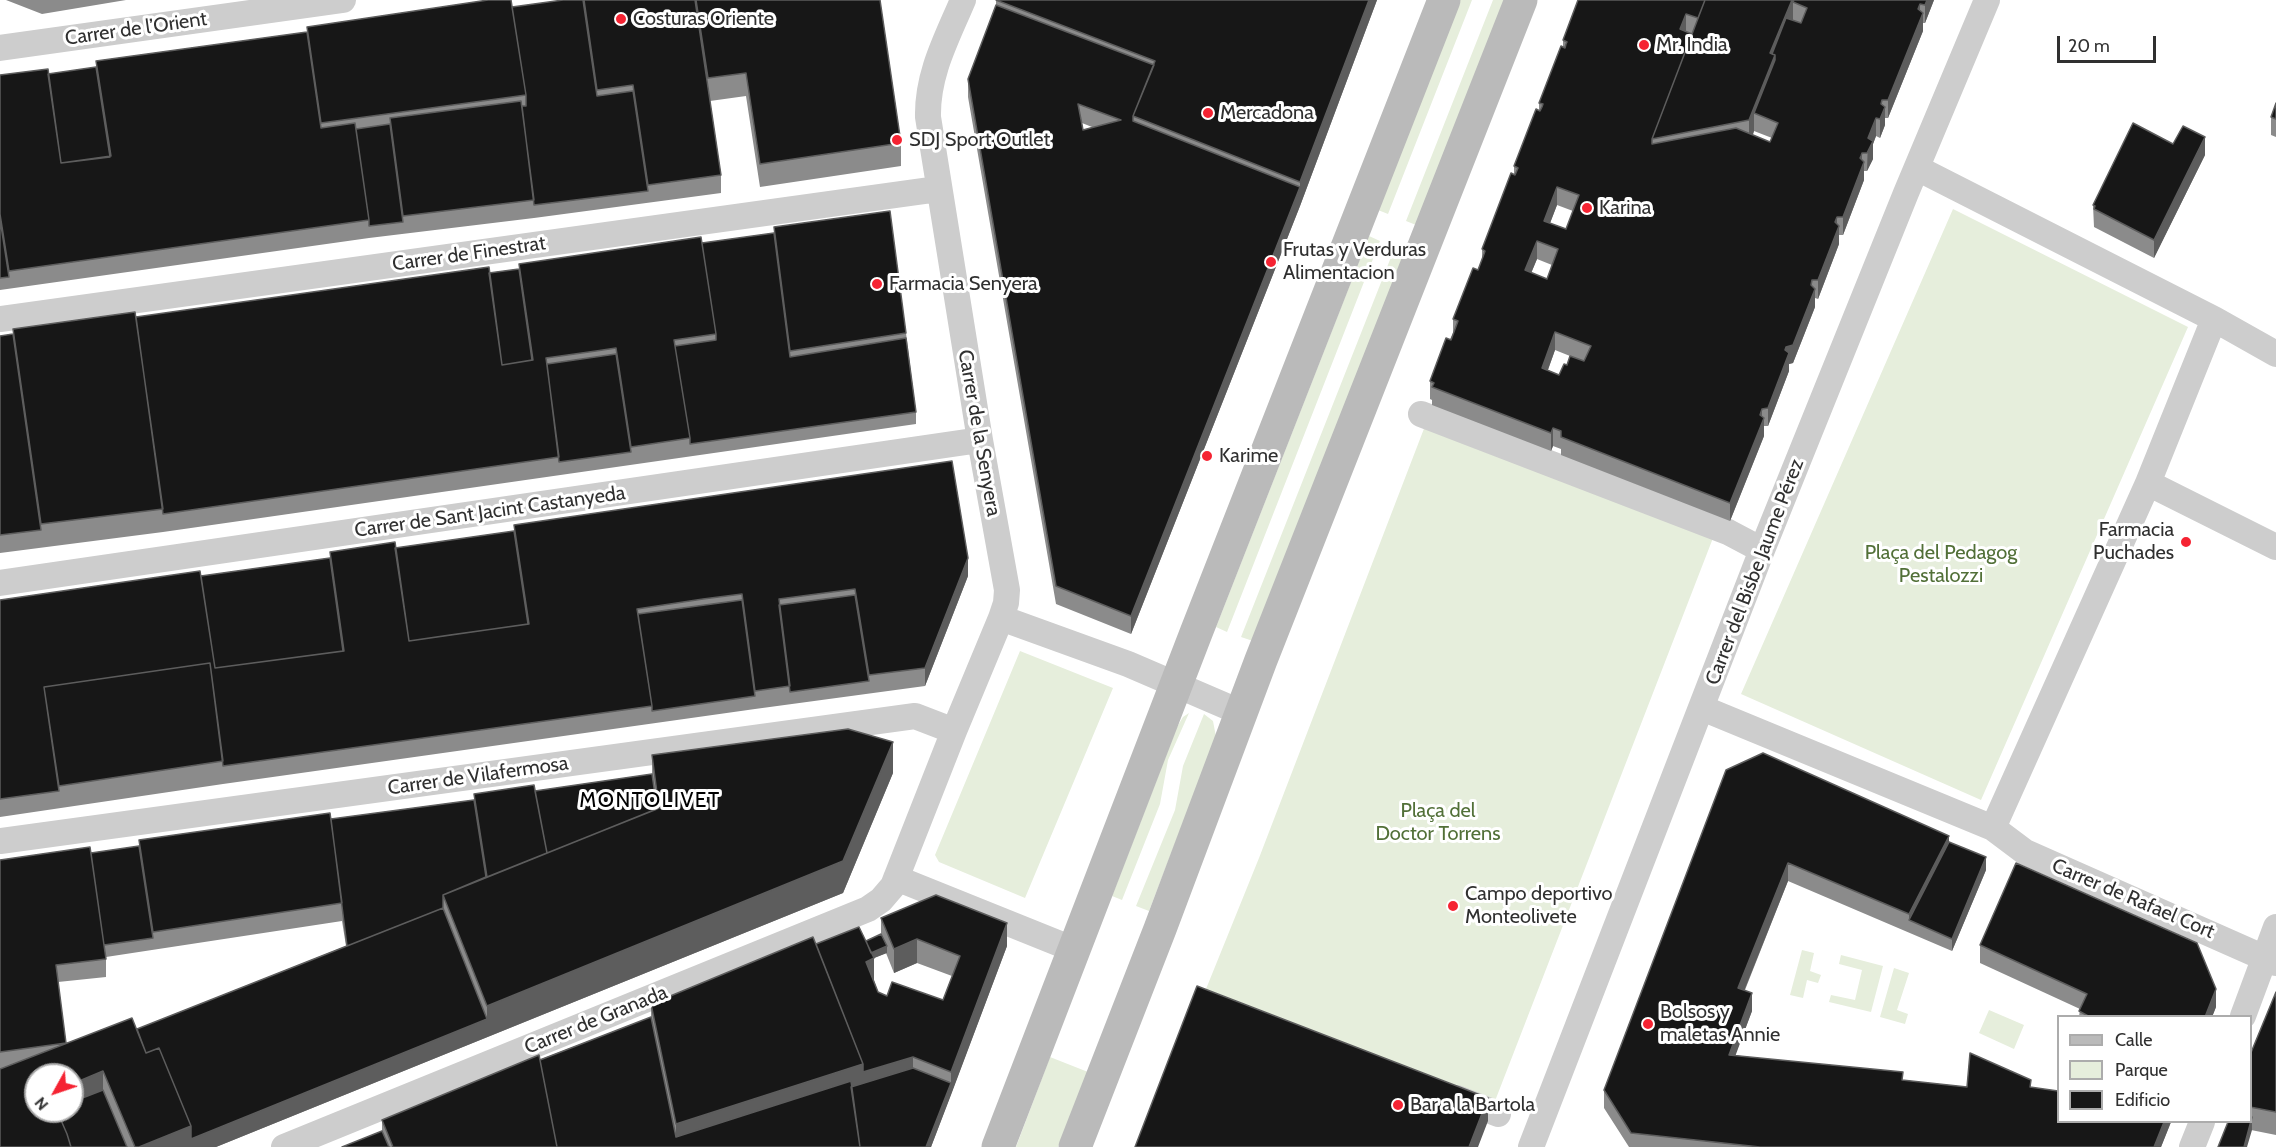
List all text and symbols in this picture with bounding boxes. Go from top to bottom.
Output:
street label: Carrer de l’Orient [64,7,208,51]
place label: Costuras Oriente [633,7,774,31]
marker: Costuras Oriente [614,12,628,26]
scale bar [2060,24,2159,62]
place label: Mr. India [1656,33,1727,57]
text: 20 m [2068,35,2110,57]
marker: Mr. India [1637,38,1651,52]
place label: Mercadona [1220,101,1314,125]
marker: Mercadona [1201,106,1215,120]
place label: SDJ Sport Outlet [909,128,1050,152]
marker: SDJ Sport Outlet [890,133,904,147]
place label: Karina [1599,196,1651,220]
marker: Karina [1580,201,1594,215]
street label: Carrer de Finestrat [391,231,547,277]
place label: Frutas y Verduras Alimentacion [1283,238,1426,285]
marker: Frutas y Verduras Alimentacion [1264,255,1278,269]
place label: Farmacia Senyera [889,272,1038,296]
marker: Farmacia Senyera [870,277,884,291]
street label: Carrer de la Senyera [953,348,1005,518]
place label: Karime [1219,444,1278,468]
marker: Karime [1200,449,1214,463]
street label: Carrer del Bisbe Jaume Pérez [1701,455,1809,689]
street label: Carrer de Sant Jacint Castanyeda [353,481,627,543]
place label: Farmacia Puchades [2093,518,2174,565]
marker: Farmacia Puchades [2179,535,2193,549]
park label: Plaça del Pedagog Pestalozzi [1865,541,2017,588]
street label: Carrer de Vilafermosa [386,751,570,801]
district label: MONTOLIVET [579,788,721,814]
park label: Plaça del Doctor Torrens [1375,799,1501,846]
street label: Carrer de Rafael Cort [2048,854,2218,944]
place label: Campo deportivo Monteolivete [1465,882,1613,929]
marker: Campo deportivo Monteolivete [1446,899,1460,913]
street label: Carrer de Granada [521,980,671,1060]
place label: Bolsos y maletas Annie [1660,1000,1780,1047]
legend [2057,1015,2252,1123]
marker: Bolsos y maletas Annie [1641,1017,1655,1031]
text: Calle [2115,1029,2152,1051]
text: Parque [2115,1059,2168,1081]
north arrow [24,1063,84,1123]
text: Edificio [2115,1089,2170,1111]
text: N [30,1093,52,1114]
place label: Bar a la Bartola [1410,1093,1535,1117]
marker: Bar a la Bartola [1391,1098,1405,1112]

